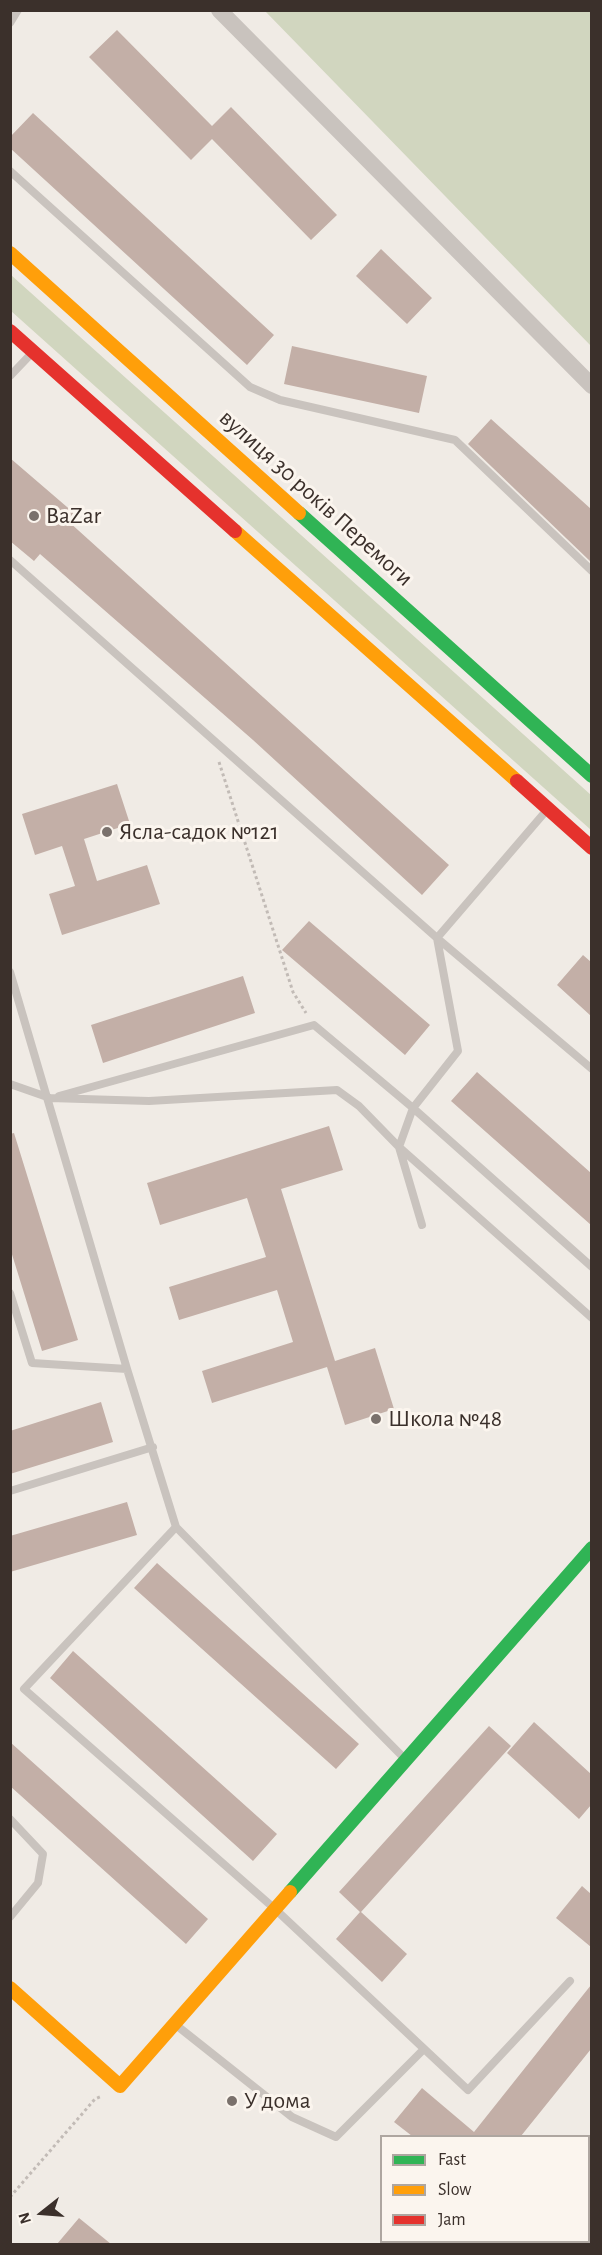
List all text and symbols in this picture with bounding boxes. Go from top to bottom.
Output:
street label: вулиця 30 років Перемоги [213,403,419,593]
place label: BaZar [46,502,101,530]
marker: BaZar [27,509,41,523]
place label: Ясла-садок №121 [119,818,279,846]
marker: Ясла-садок №121 [100,825,114,839]
place label: Школа №48 [388,1405,502,1433]
marker: Школа №48 [369,1412,383,1426]
place label: У дома [244,2087,311,2115]
marker: У дома [225,2094,239,2108]
legend [380,2135,590,2243]
text: Fast [438,2151,466,2169]
text: Slow [438,2181,471,2199]
north arrow [12,2183,72,2243]
text: N [16,2211,34,2226]
text: Jam [438,2211,466,2229]

